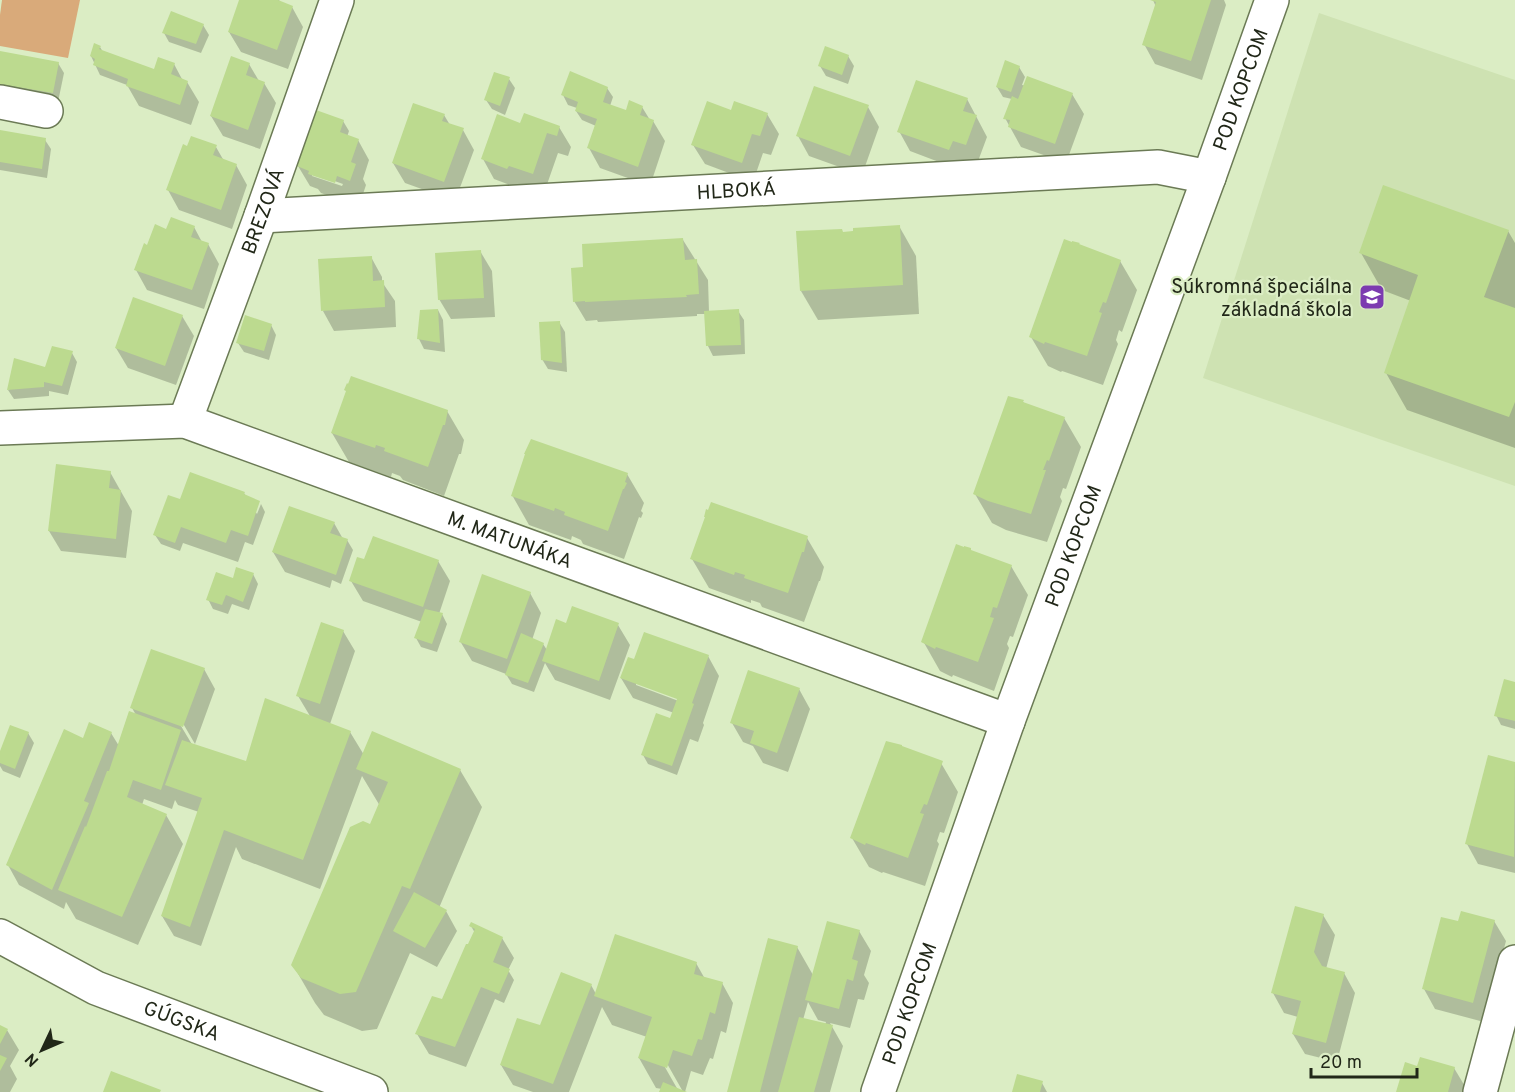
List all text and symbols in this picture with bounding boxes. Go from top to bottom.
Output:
street label: POD KOPCOM [1208,25,1276,155]
street label: BREZOVÁ [237,164,292,258]
street label: HLBOKÁ [696,175,777,207]
place label: Súkromná špeciálna základná škola [1171,275,1352,324]
school or university icon: Súkromná špeciálna základná škola [1357,282,1387,312]
street label: POD KOPCOM [1040,482,1109,611]
street label: M. MATUNÁKA [443,507,575,576]
street label: POD KOPCOM [878,939,944,1069]
street label: GÚGSKA [139,996,223,1049]
north arrow [12,1020,72,1080]
scale bar [1311,1041,1418,1079]
text: N [21,1048,44,1070]
text: 20 m [1320,1052,1362,1075]

